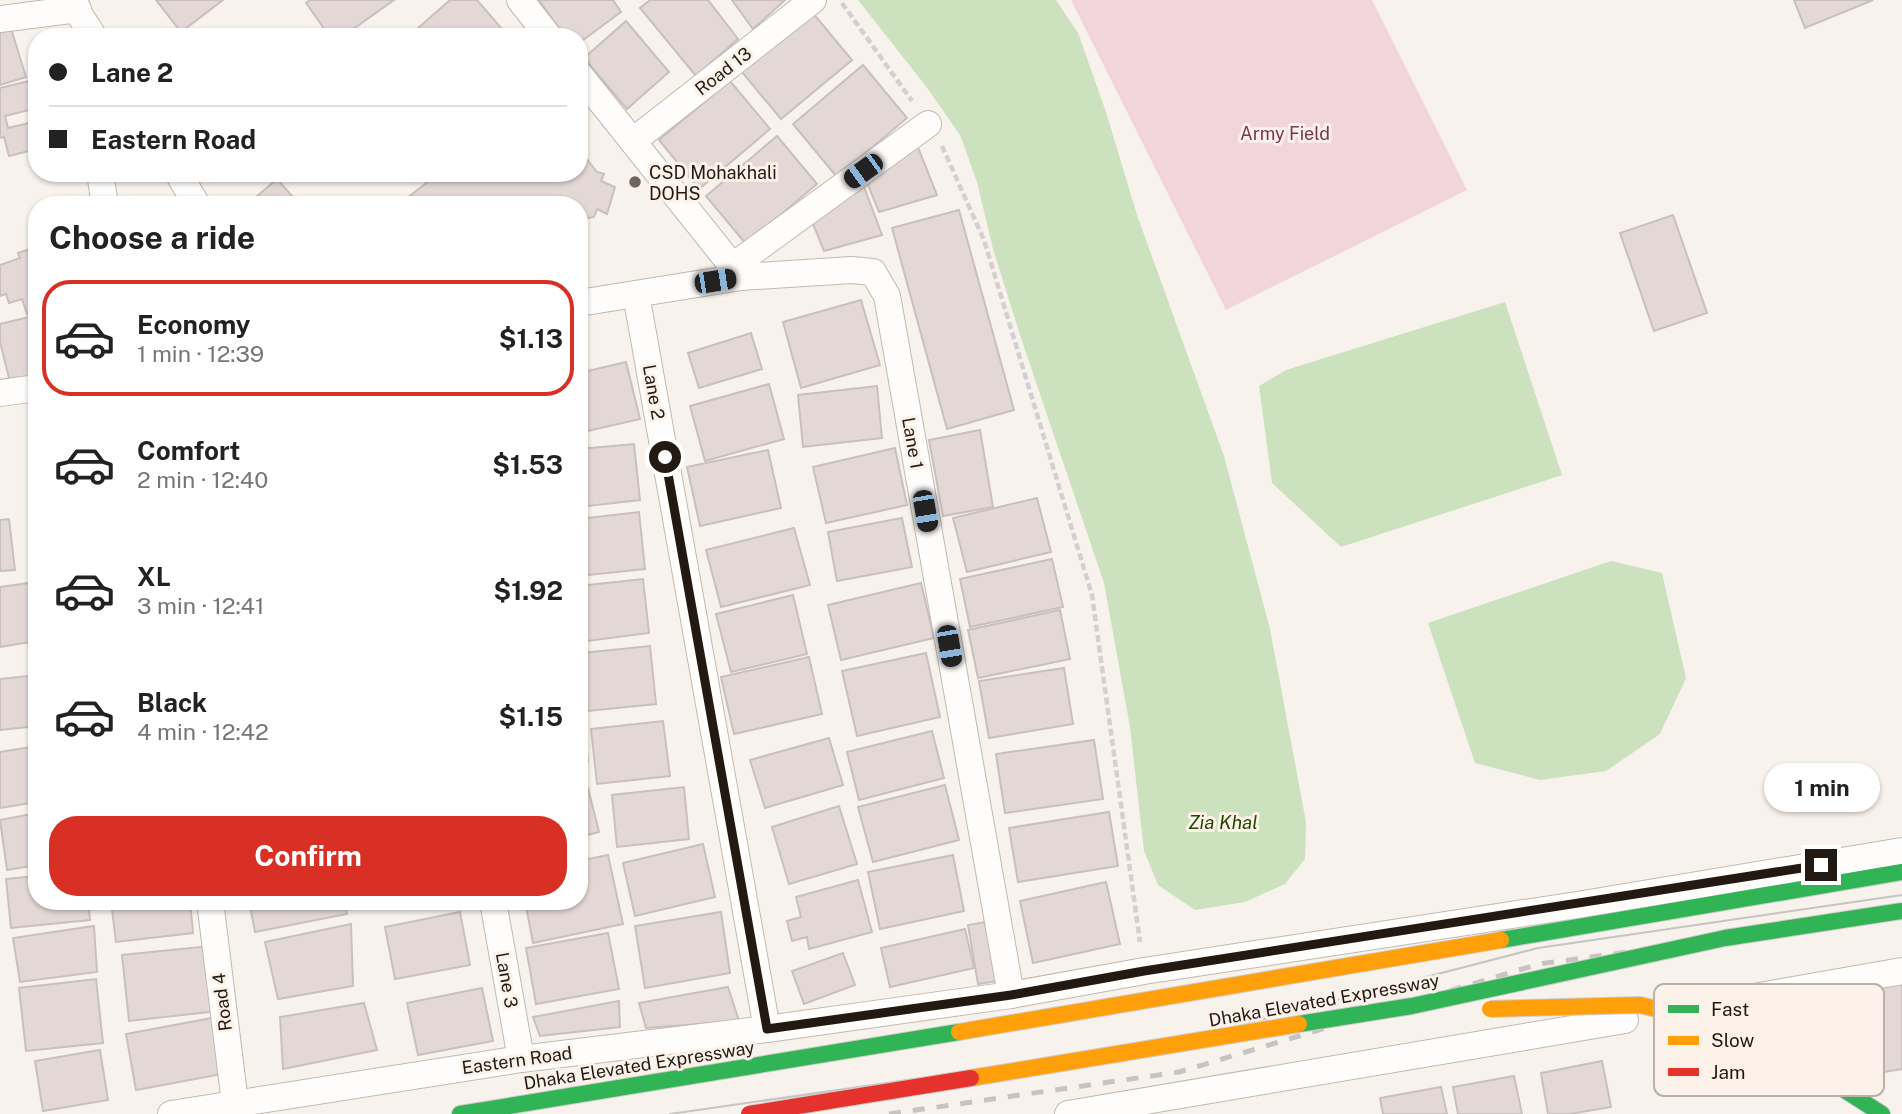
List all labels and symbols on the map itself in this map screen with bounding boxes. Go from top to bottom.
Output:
street label: Road 13 [691,43,755,99]
park label: Army Field [1240,123,1330,144]
car [840,150,887,192]
place label: CSD Mohakhali DOHS [649,162,777,204]
marker: CSD Mohakhali DOHS [627,174,643,190]
car [693,267,738,295]
street label: Lane 2 [639,363,669,421]
street label: Lane 1 [898,415,928,471]
route start [649,441,681,473]
car [912,488,939,534]
car [936,623,963,669]
callout: 1 min [1763,764,1879,812]
water label: Zia Khal [1188,811,1258,833]
route end [1805,849,1837,881]
street label: Lane 3 [492,950,522,1010]
street label: Dhaka Elevated Expressway [1207,969,1441,1031]
street label: Road 4 [208,972,236,1032]
legend [1654,984,1884,1096]
text: Fast [1711,998,1749,1020]
text: Slow [1711,1029,1755,1051]
street label: Dhaka Elevated Expressway [522,1036,756,1094]
street label: Eastern Road [460,1042,574,1078]
text: Jam [1711,1061,1745,1083]

